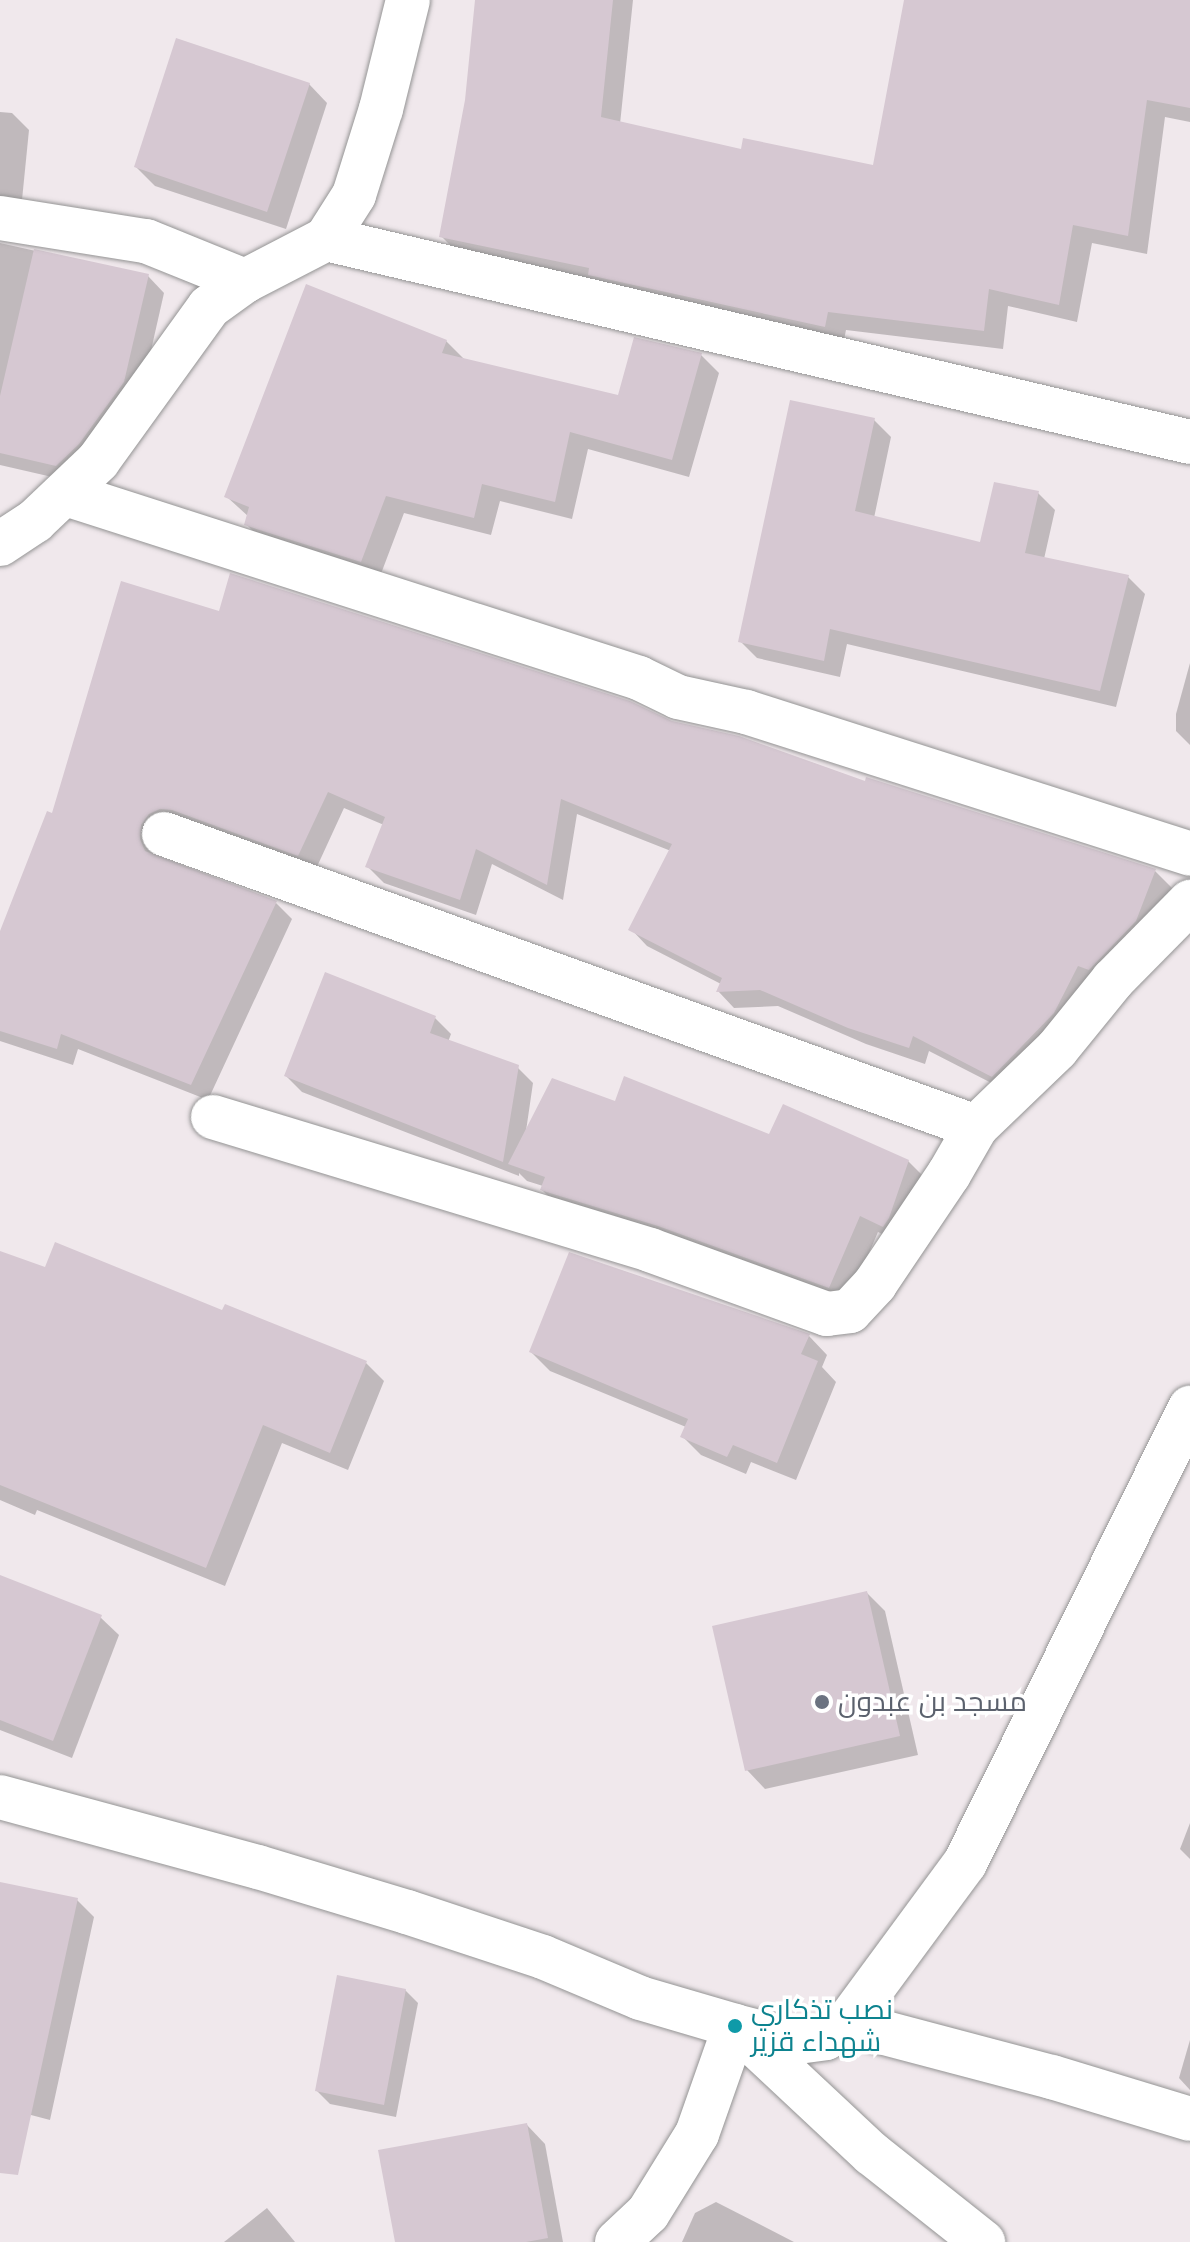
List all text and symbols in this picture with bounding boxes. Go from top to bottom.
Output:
place label: مسجد بن عبدون [838,1685,1027,1719]
marker: مسجد بن عبدون [813,1693,831,1711]
place label: نصب تذكاري شهداء قزير [751,1993,893,2059]
marker: نصب تذكاري شهداء قزير [726,2017,744,2035]

